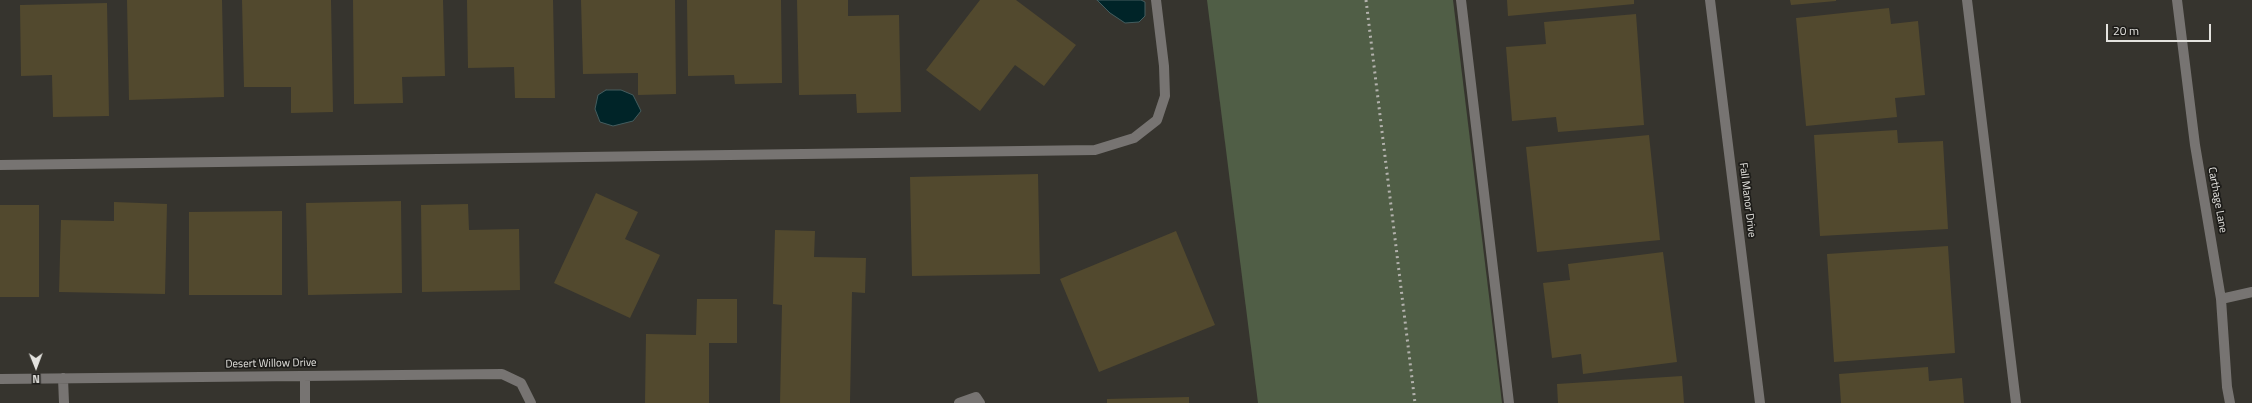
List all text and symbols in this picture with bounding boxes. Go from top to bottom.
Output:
scale bar [2108,16,2213,42]
text: 20 m [2113,21,2139,40]
street label: Fall Manor Drive [1736,162,1758,238]
street label: Carthage Lane [2205,166,2229,234]
north arrow [16,347,56,387]
street label: Desert Willow Drive [225,357,317,371]
text: N [32,371,40,387]

